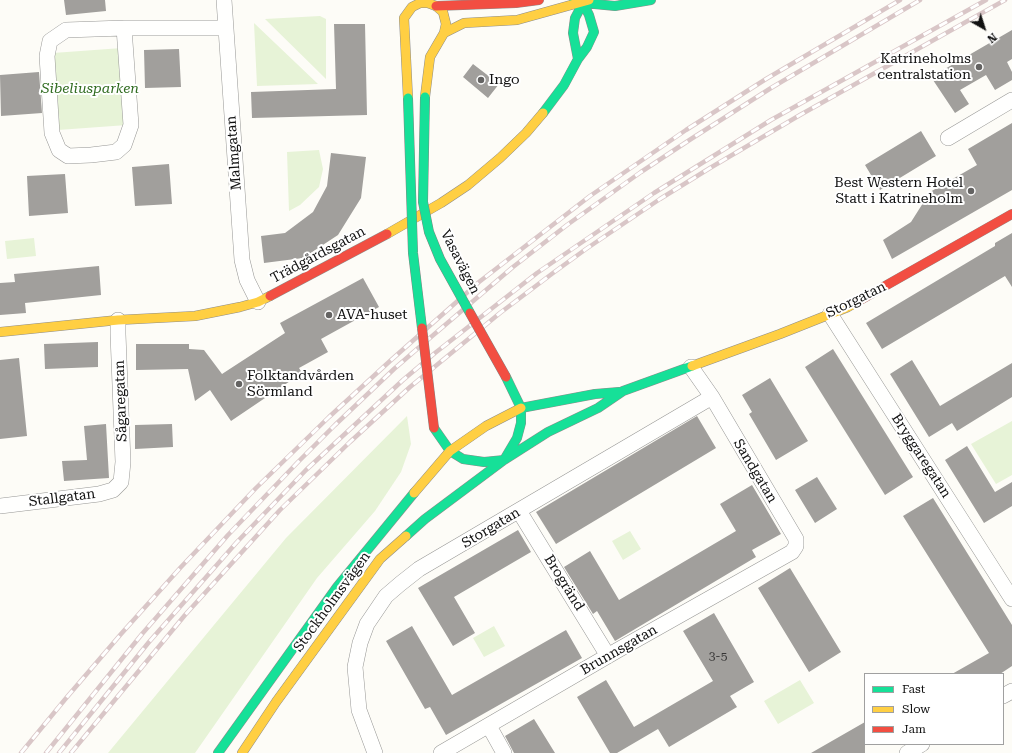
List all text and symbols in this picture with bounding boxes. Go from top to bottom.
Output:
north arrow [964,8,1004,48]
text: N [984,30,999,45]
place label: Katrineholms centralstation [877,51,971,84]
marker: Katrineholms centralstation [974,62,984,72]
place label: Ingo [489,72,519,88]
marker: Ingo [476,75,486,85]
park label: Sibeliusparken [41,81,139,97]
street label: Malmgatan [223,115,245,191]
place label: Best Western Hotel Statt i Katrineholm [834,175,963,208]
marker: Best Western Hotel Statt i Katrineholm [966,186,976,196]
street label: Trädgårdsgatan [268,223,368,287]
street label: Vasavägen [437,227,483,297]
street label: Storgatan [823,278,889,322]
place label: AVA-huset [337,307,407,323]
marker: AVA-huset [324,310,334,320]
street label: Sågaregatan [111,360,131,442]
place label: Folktandvården Sörmland [247,368,354,400]
marker: Folktandvården Sörmland [234,379,244,389]
street label: Bryggaregatan [888,411,954,501]
street label: Sandgatan [729,436,781,506]
street label: Stallgatan [28,486,96,510]
street label: Storgatan [459,504,523,552]
street label: Stockholmsvägen [290,549,374,655]
street label: Brogränd [540,552,588,614]
street label: Brunnsgatan [578,621,660,679]
house number: 3-5 [709,649,727,663]
legend [864,673,1004,745]
text: Fast [902,682,925,696]
text: Slow [902,702,930,716]
text: Jam [902,722,926,736]

